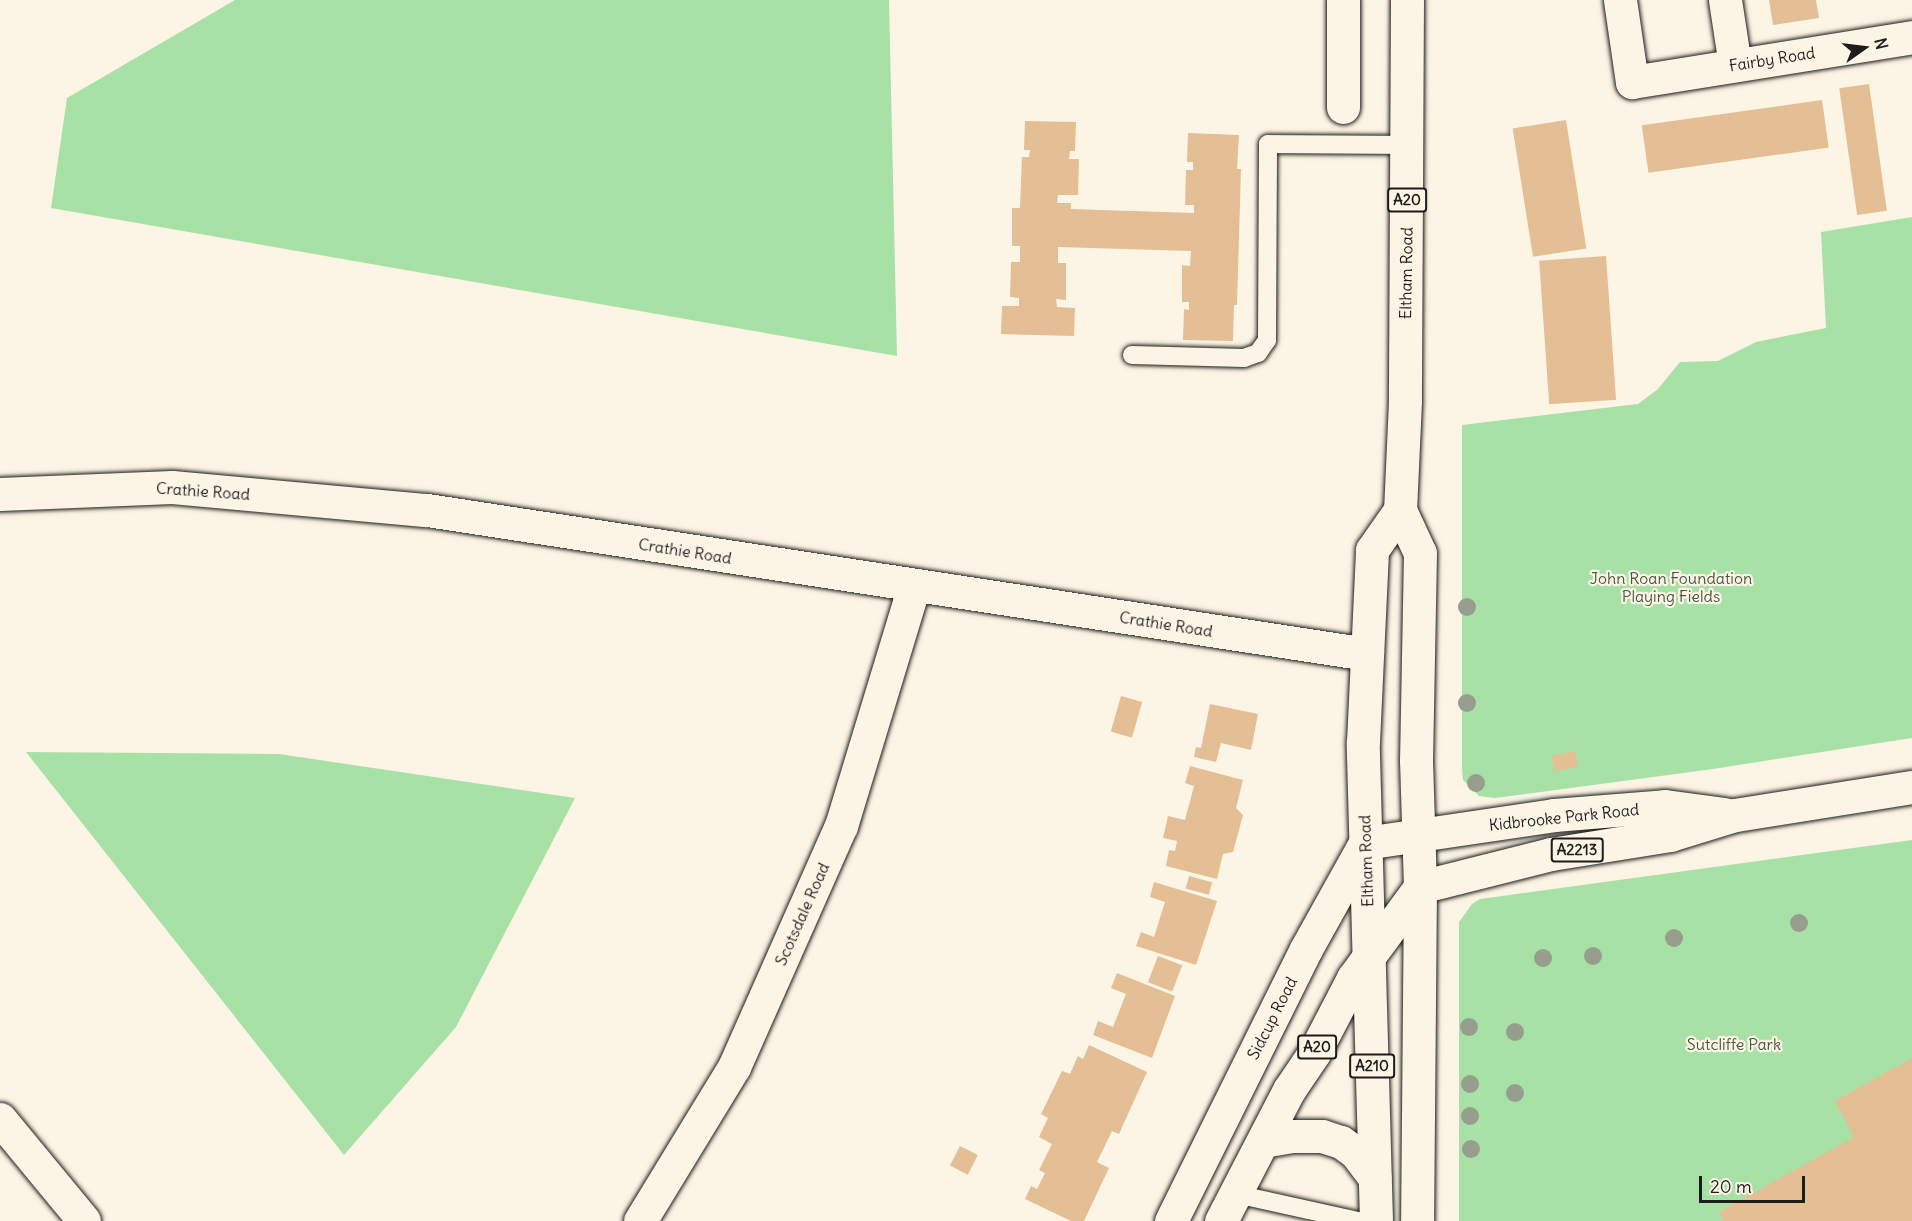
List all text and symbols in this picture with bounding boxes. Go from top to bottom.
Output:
north arrow [1834,18,1894,78]
text: N [1870,36,1893,51]
street label: Fairby Road [1728,43,1816,75]
road number: A20 [1386,188,1428,212]
street label: Eltham Road [1396,227,1416,319]
street label: Crathie Road [155,478,251,504]
street label: Crathie Road [637,534,733,568]
park label: John Roan Foundation Playing Fields [1590,568,1752,606]
street label: Crathie Road [1118,607,1214,641]
street label: Kidbrooke Park Road [1488,800,1640,834]
street label: Eltham Road [1355,815,1377,907]
road number: A2213 [1550,838,1604,862]
street label: Scotsdale Road [771,860,833,968]
street label: Sidcup Road [1243,974,1301,1062]
park label: Sutcliffe Park [1687,1034,1781,1054]
road number: A20 [1296,1035,1338,1059]
road number: A210 [1348,1054,1396,1078]
scale bar [1702,1164,1808,1202]
text: 20 m [1710,1175,1752,1198]

